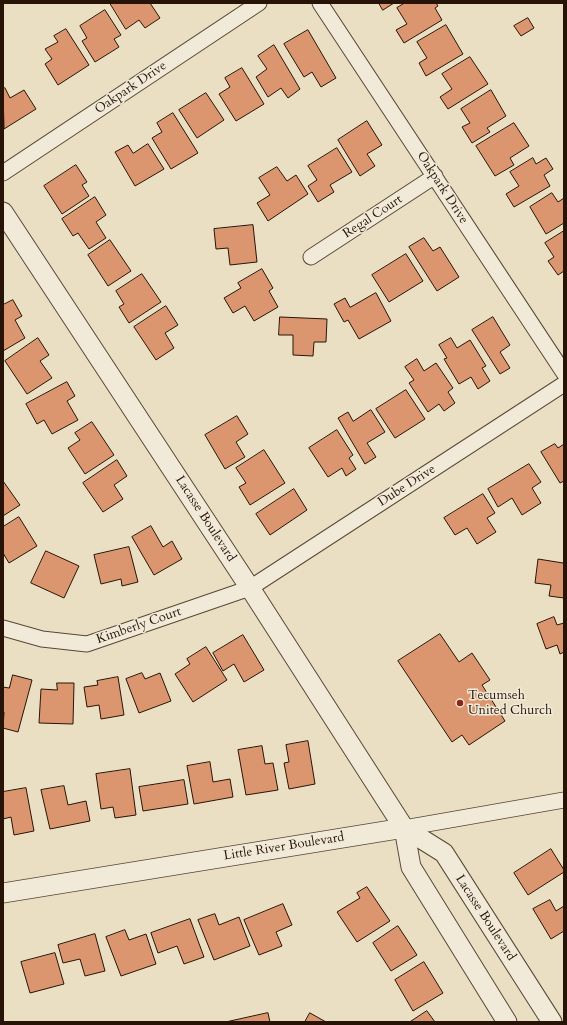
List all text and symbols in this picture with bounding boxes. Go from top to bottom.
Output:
street label: Oakpark Drive [92,58,170,118]
street label: Oakpark Drive [413,149,471,227]
street label: Regal Court [340,192,406,242]
street label: Dube Drive [375,462,439,510]
street label: Lacasse Boulevard [171,473,239,565]
street label: Kimberly Court [95,604,183,648]
place label: Tecumseh United Church [468,688,552,719]
marker: Tecumseh United Church [455,698,465,708]
street label: Little River Boulevard [223,830,345,864]
street label: Lacasse Boulevard [451,872,519,964]

